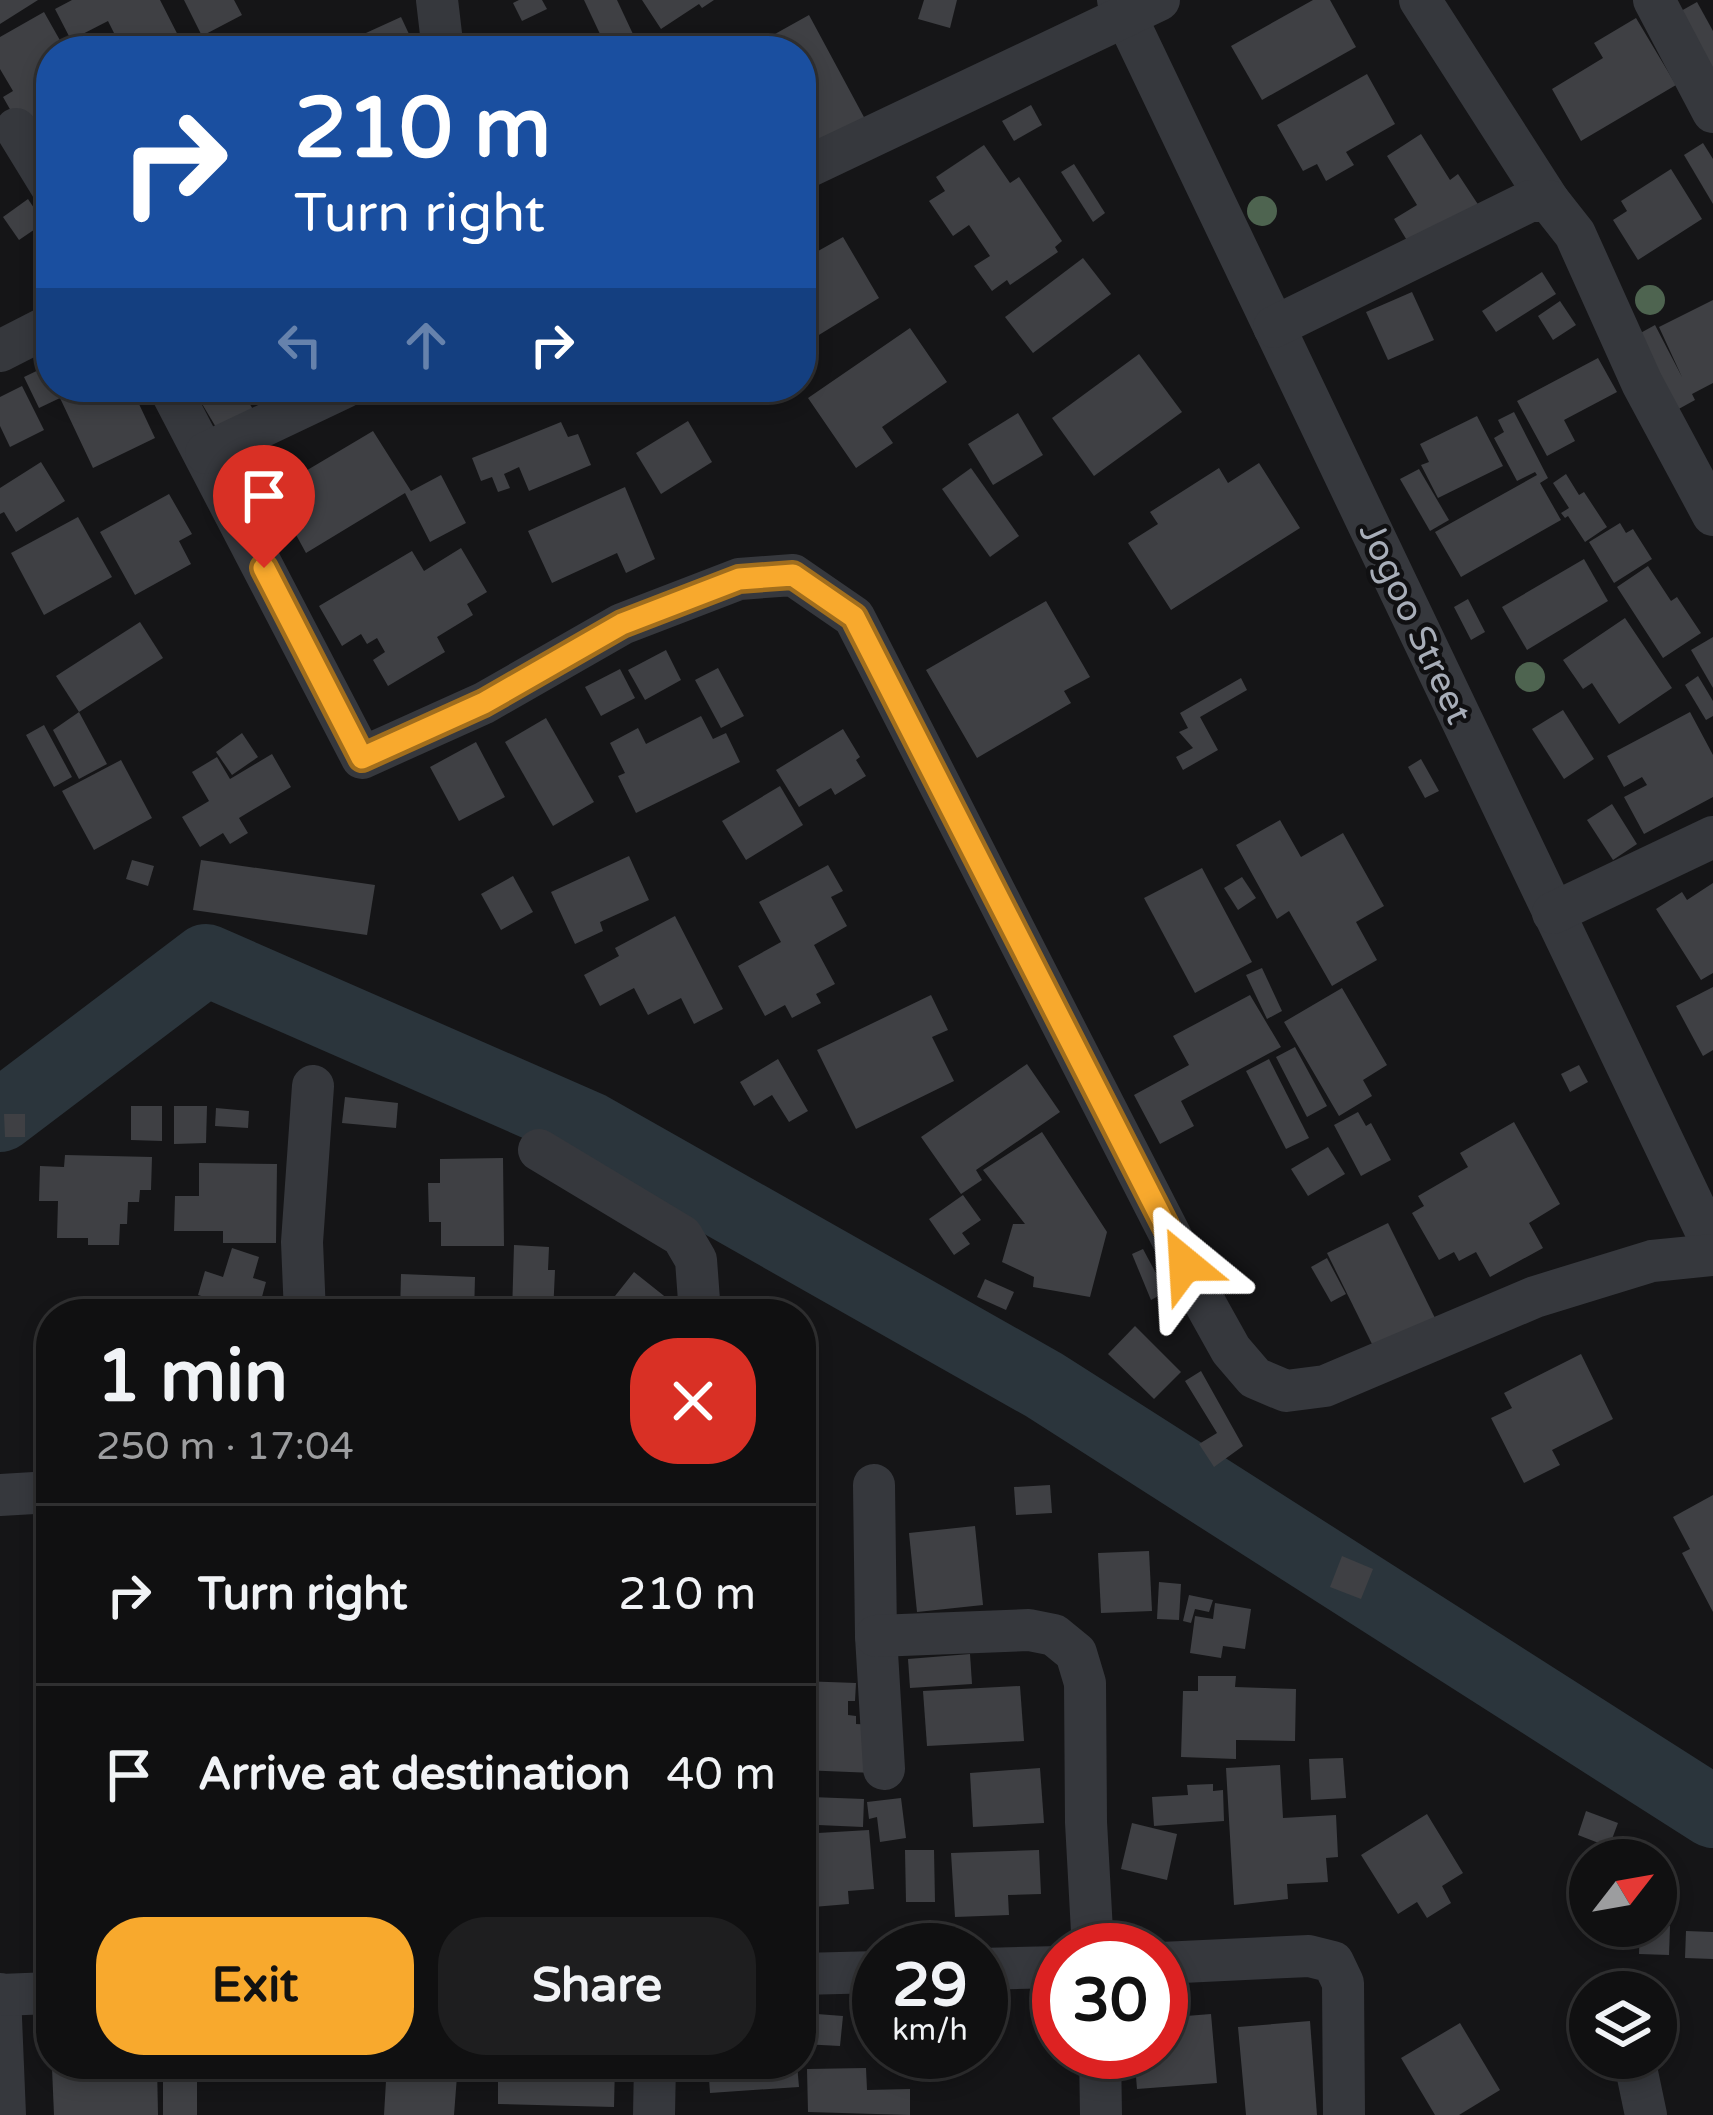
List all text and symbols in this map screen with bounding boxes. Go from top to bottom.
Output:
text: 210 m [294,79,551,180]
icon: right [96,84,252,240]
text: Turn right [294,181,545,246]
icon: left [267,312,333,378]
icon: ahead [393,312,459,378]
icon: right [519,312,585,378]
pin [213,445,315,568]
icon: arrive [231,463,297,529]
street label: Jogoo Street [1350,515,1480,731]
position arrow [1122,1201,1248,1327]
text: 1 min [96,1334,288,1421]
button: close [630,1338,756,1464]
text: 250 m · 17:04 [96,1423,354,1470]
icon: right [96,1562,162,1628]
text: Turn right [198,1568,407,1622]
text: 210 m [618,1568,756,1622]
icon: arrive [96,1742,162,1808]
text: Arrive at destination [198,1748,630,1802]
text: 40 m [666,1748,776,1802]
north arrow [1569,1839,1677,1947]
map controls [1569,1839,1677,2079]
button: Exit [96,1917,414,2055]
button: Share [438,1917,756,2055]
speed limit sign: 30 [1032,1923,1188,2079]
text: 29 [892,1950,968,2022]
button: layers [1569,1971,1677,2079]
text: km/h [892,2012,968,2049]

